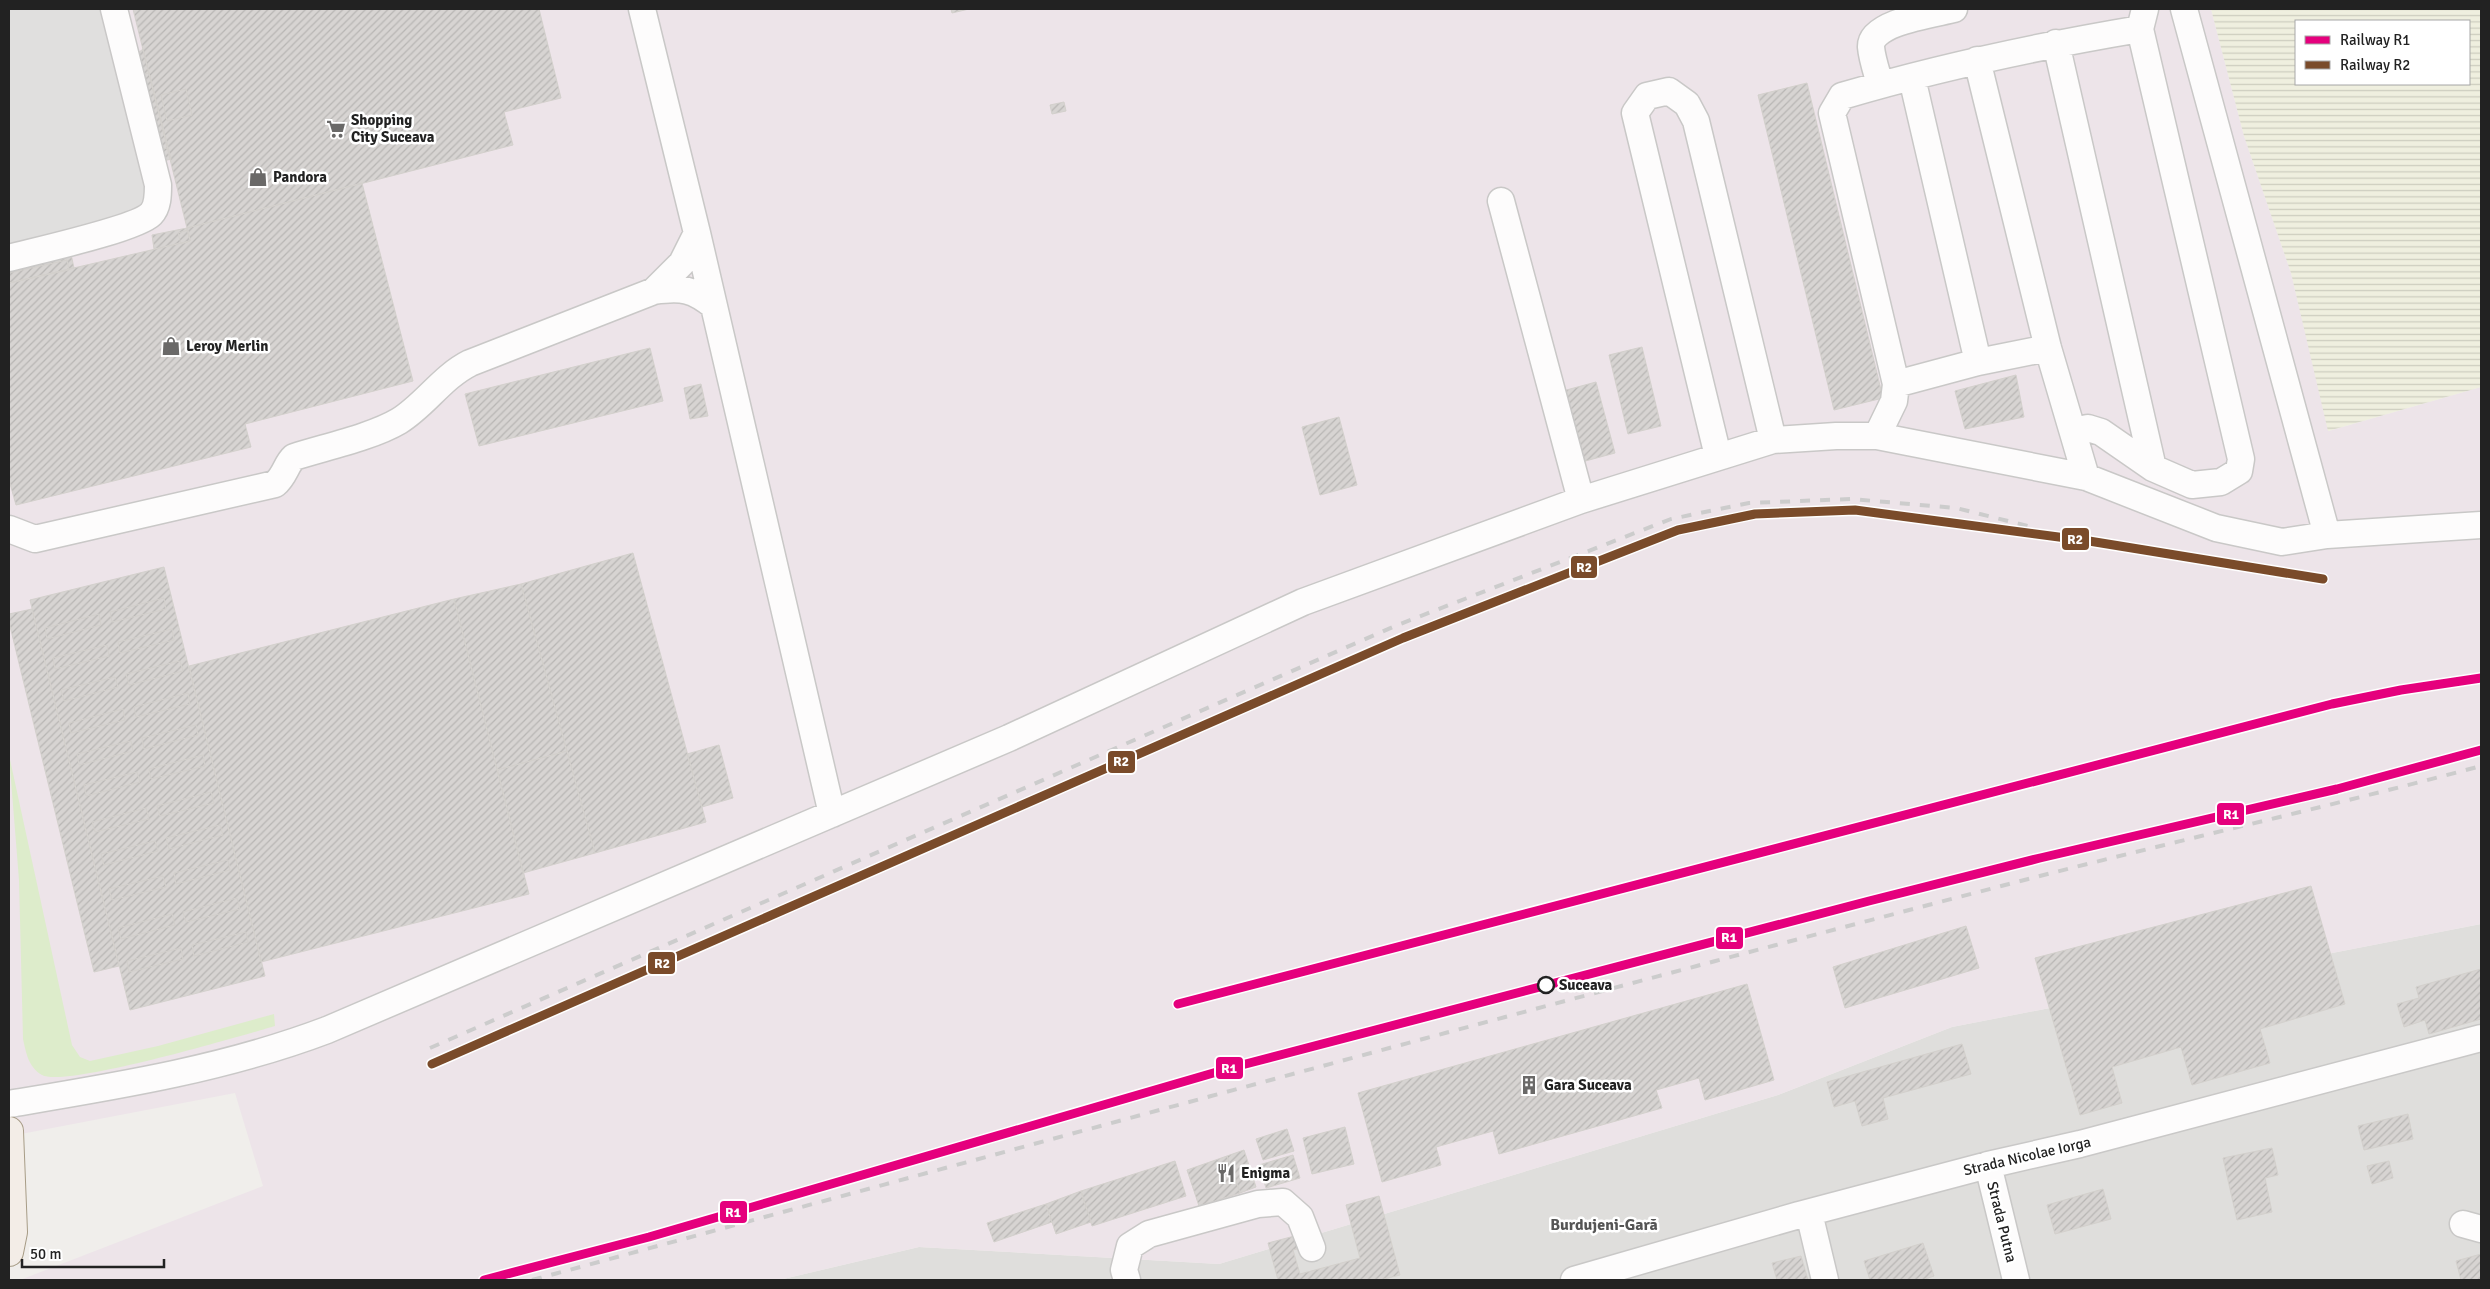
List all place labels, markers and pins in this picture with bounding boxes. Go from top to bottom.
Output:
place label: Shopping City Suceava [351,111,435,146]
supermarket icon: Shopping City Suceava [325,118,347,140]
shop icon: Pandora [247,166,269,188]
place label: Pandora [273,168,327,186]
shop icon: Leroy Merlin [160,335,182,357]
place label: Leroy Merlin [186,337,268,355]
marker: Suceava [1537,976,1555,994]
place label: Suceava [1559,976,1613,994]
building icon: Gara Suceava [1518,1074,1540,1096]
place label: Gara Suceava [1544,1076,1632,1094]
restaurant icon: Enigma [1215,1162,1237,1184]
place label: Enigma [1241,1164,1290,1182]

